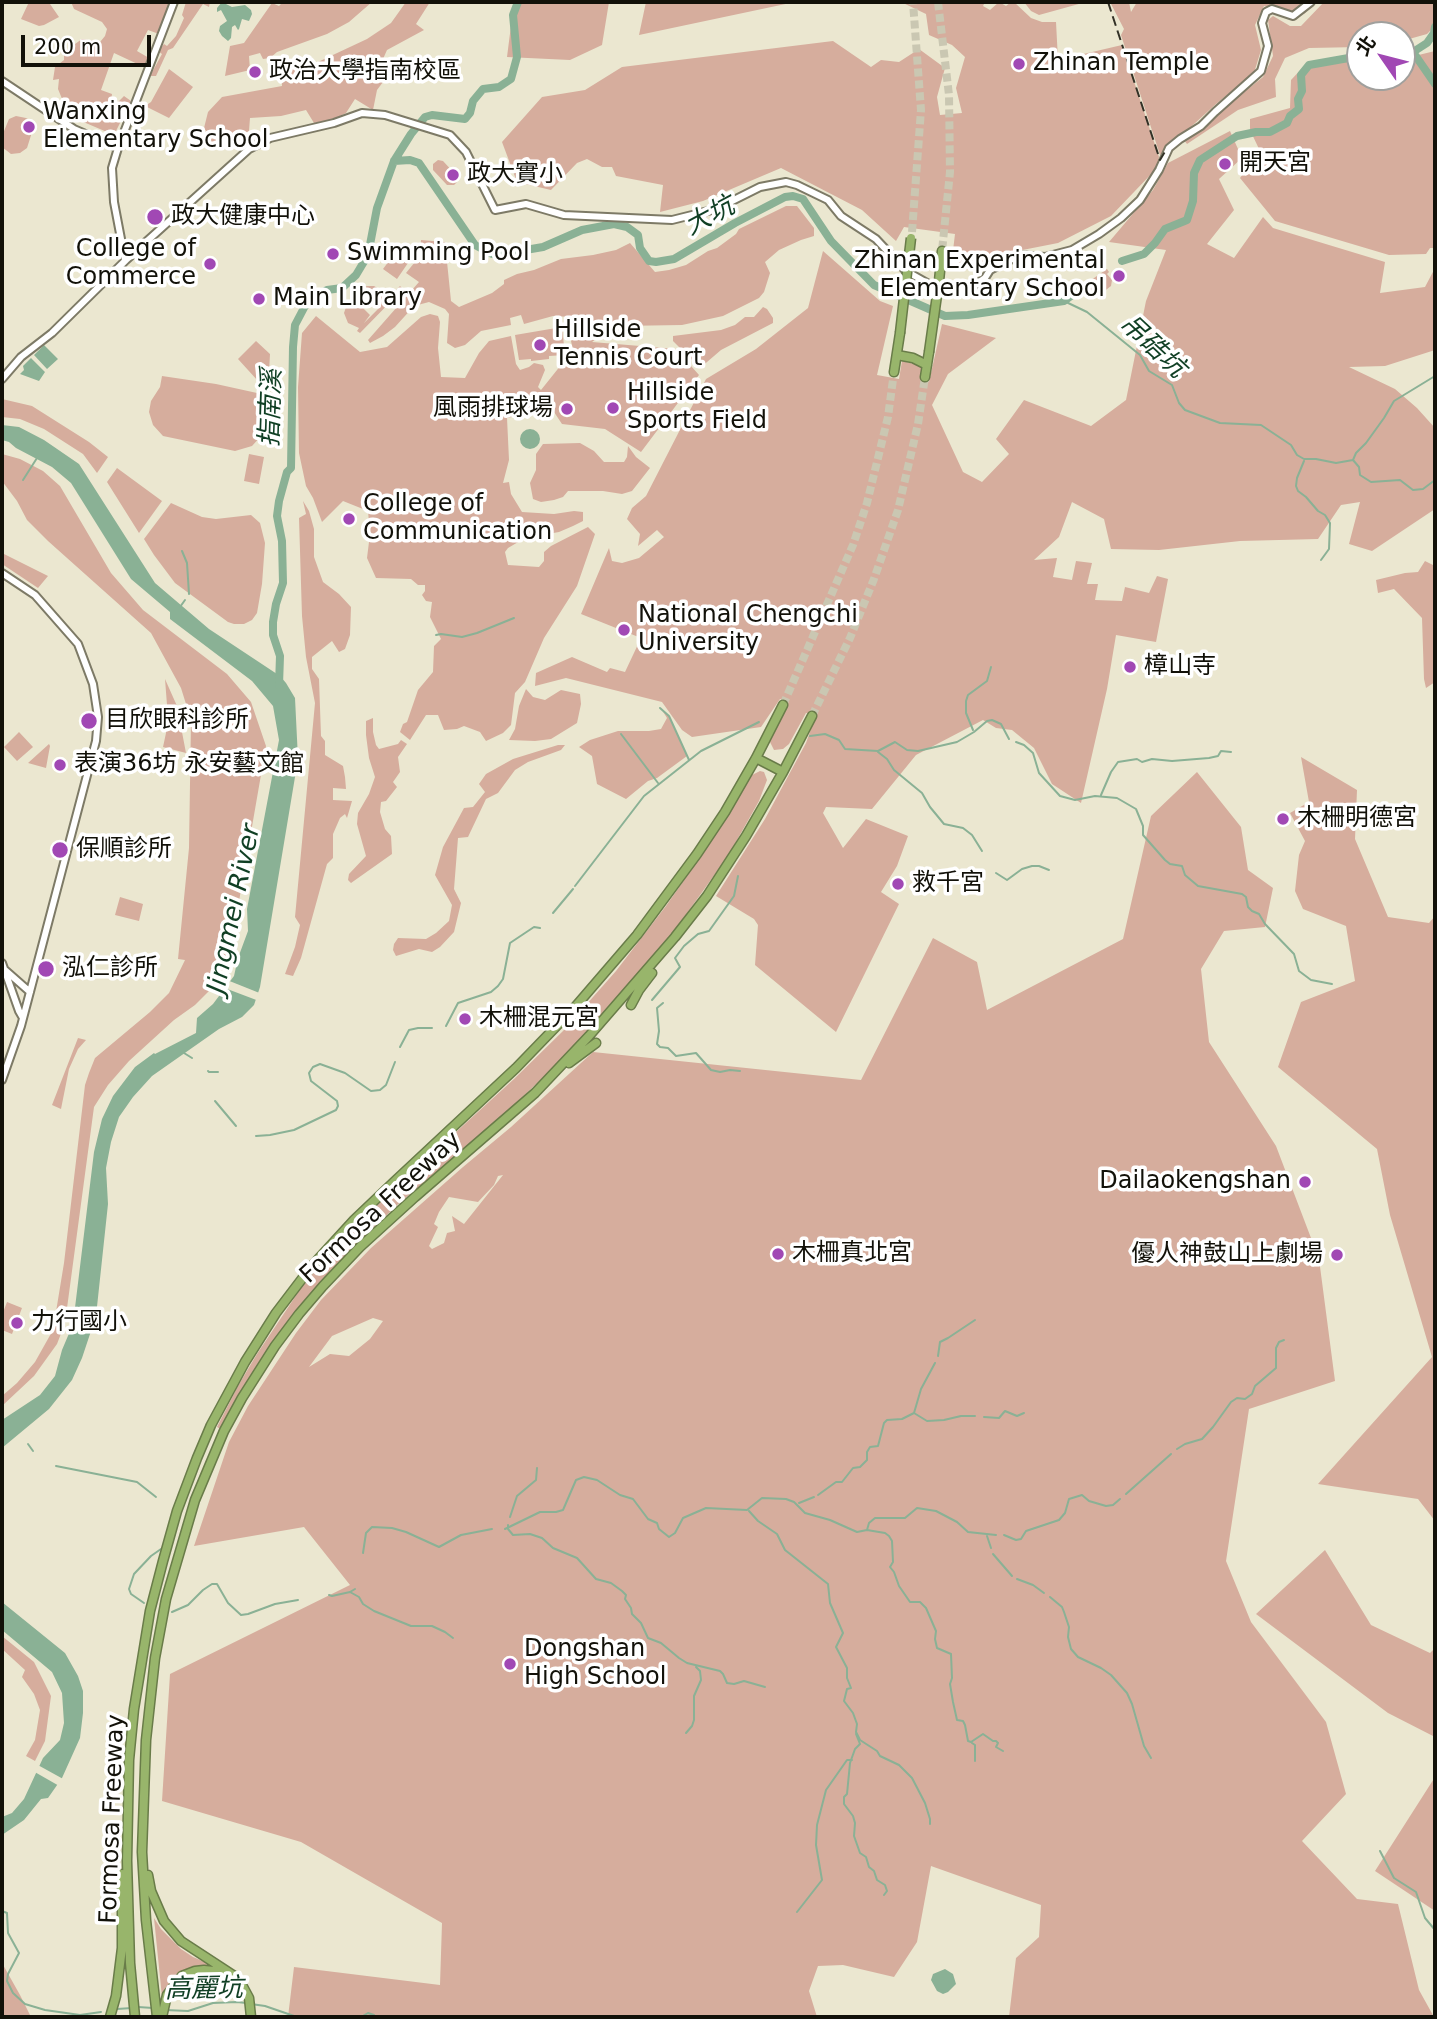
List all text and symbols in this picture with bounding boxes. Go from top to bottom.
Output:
scale bar [24,21,154,65]
north arrow [1346,21,1416,91]
text: 北 [1351,31,1380,59]
text: 200 m [34,35,101,59]
place label: Zhinan Temple [1033,50,1209,78]
marker: Zhinan Temple [1011,56,1027,72]
place label: 政治大學指南校區 [269,58,461,86]
marker: 政治大學指南校區 [247,64,263,80]
place label: Wanxing Elementary School [43,99,268,155]
marker: Wanxing Elementary School [21,119,37,135]
place label: 開天宮 [1239,150,1311,178]
marker: 開天宮 [1217,156,1233,172]
place label: 政大實小 [467,161,563,189]
marker: 政大實小 [445,167,461,183]
water label: 大坑 [680,191,740,243]
place label: 政大健康中心 [171,203,315,231]
marker: 政大健康中心 [145,207,165,227]
place label: College of Commerce [66,236,196,292]
place label: Swimming Pool [347,240,530,268]
marker: Swimming Pool [325,246,341,262]
place label: Zhinan Experimental Elementary School [854,248,1105,304]
marker: College of Commerce [202,256,218,272]
marker: Zhinan Experimental Elementary School [1111,268,1127,284]
place label: Main Library [273,285,422,313]
marker: Main Library [251,291,267,307]
water label: 吊硞坑 [1113,309,1191,385]
place label: Hillside Tennis Court [554,317,702,373]
marker: Hillside Tennis Court [532,337,548,353]
water label: 指南溪 [255,368,289,448]
place label: Hillside Sports Field [627,380,767,436]
place label: 風雨排球場 [433,395,553,423]
marker: Hillside Sports Field [605,400,621,416]
marker: 風雨排球場 [559,401,575,417]
place label: College of Communication [363,491,552,547]
marker: College of Communication [341,511,357,527]
place label: National Chengchi University [638,602,858,658]
marker: National Chengchi University [616,622,632,638]
place label: 樟山寺 [1144,653,1216,681]
marker: 樟山寺 [1122,659,1138,675]
place label: 目欣眼科診所 [105,707,249,735]
marker: 目欣眼科診所 [79,711,99,731]
place label: 表演36坊 永安藝文館 [74,751,304,779]
marker: 表演36坊 永安藝文館 [52,757,68,773]
place label: 木柵明德宮 [1297,805,1417,833]
marker: 木柵明德宮 [1275,811,1291,827]
water label: Jingmei River [202,822,268,996]
place label: 保順診所 [76,836,172,864]
marker: 保順診所 [50,840,70,860]
place label: 救千宮 [912,870,984,898]
marker: 救千宮 [890,876,906,892]
place label: 泓仁診所 [62,955,158,983]
marker: 泓仁診所 [36,959,56,979]
place label: 木柵混元宮 [479,1005,599,1033]
marker: 木柵混元宮 [457,1011,473,1027]
street label: Formosa Freeway [295,1126,467,1290]
place label: Dailaokengshan [1099,1168,1291,1196]
marker: Dailaokengshan [1297,1174,1313,1190]
place label: 木柵真北宮 [792,1240,912,1268]
place label: 優人神鼓山上劇場 [1131,1241,1323,1269]
marker: 木柵真北宮 [770,1246,786,1262]
marker: 優人神鼓山上劇場 [1329,1247,1345,1263]
place label: 力行國小 [31,1309,127,1337]
marker: 力行國小 [9,1315,25,1331]
place label: Dongshan High School [524,1636,666,1692]
marker: Dongshan High School [502,1656,518,1672]
street label: Formosa Freeway [95,1714,131,1924]
water label: 高麗坑 [165,1974,243,2006]

